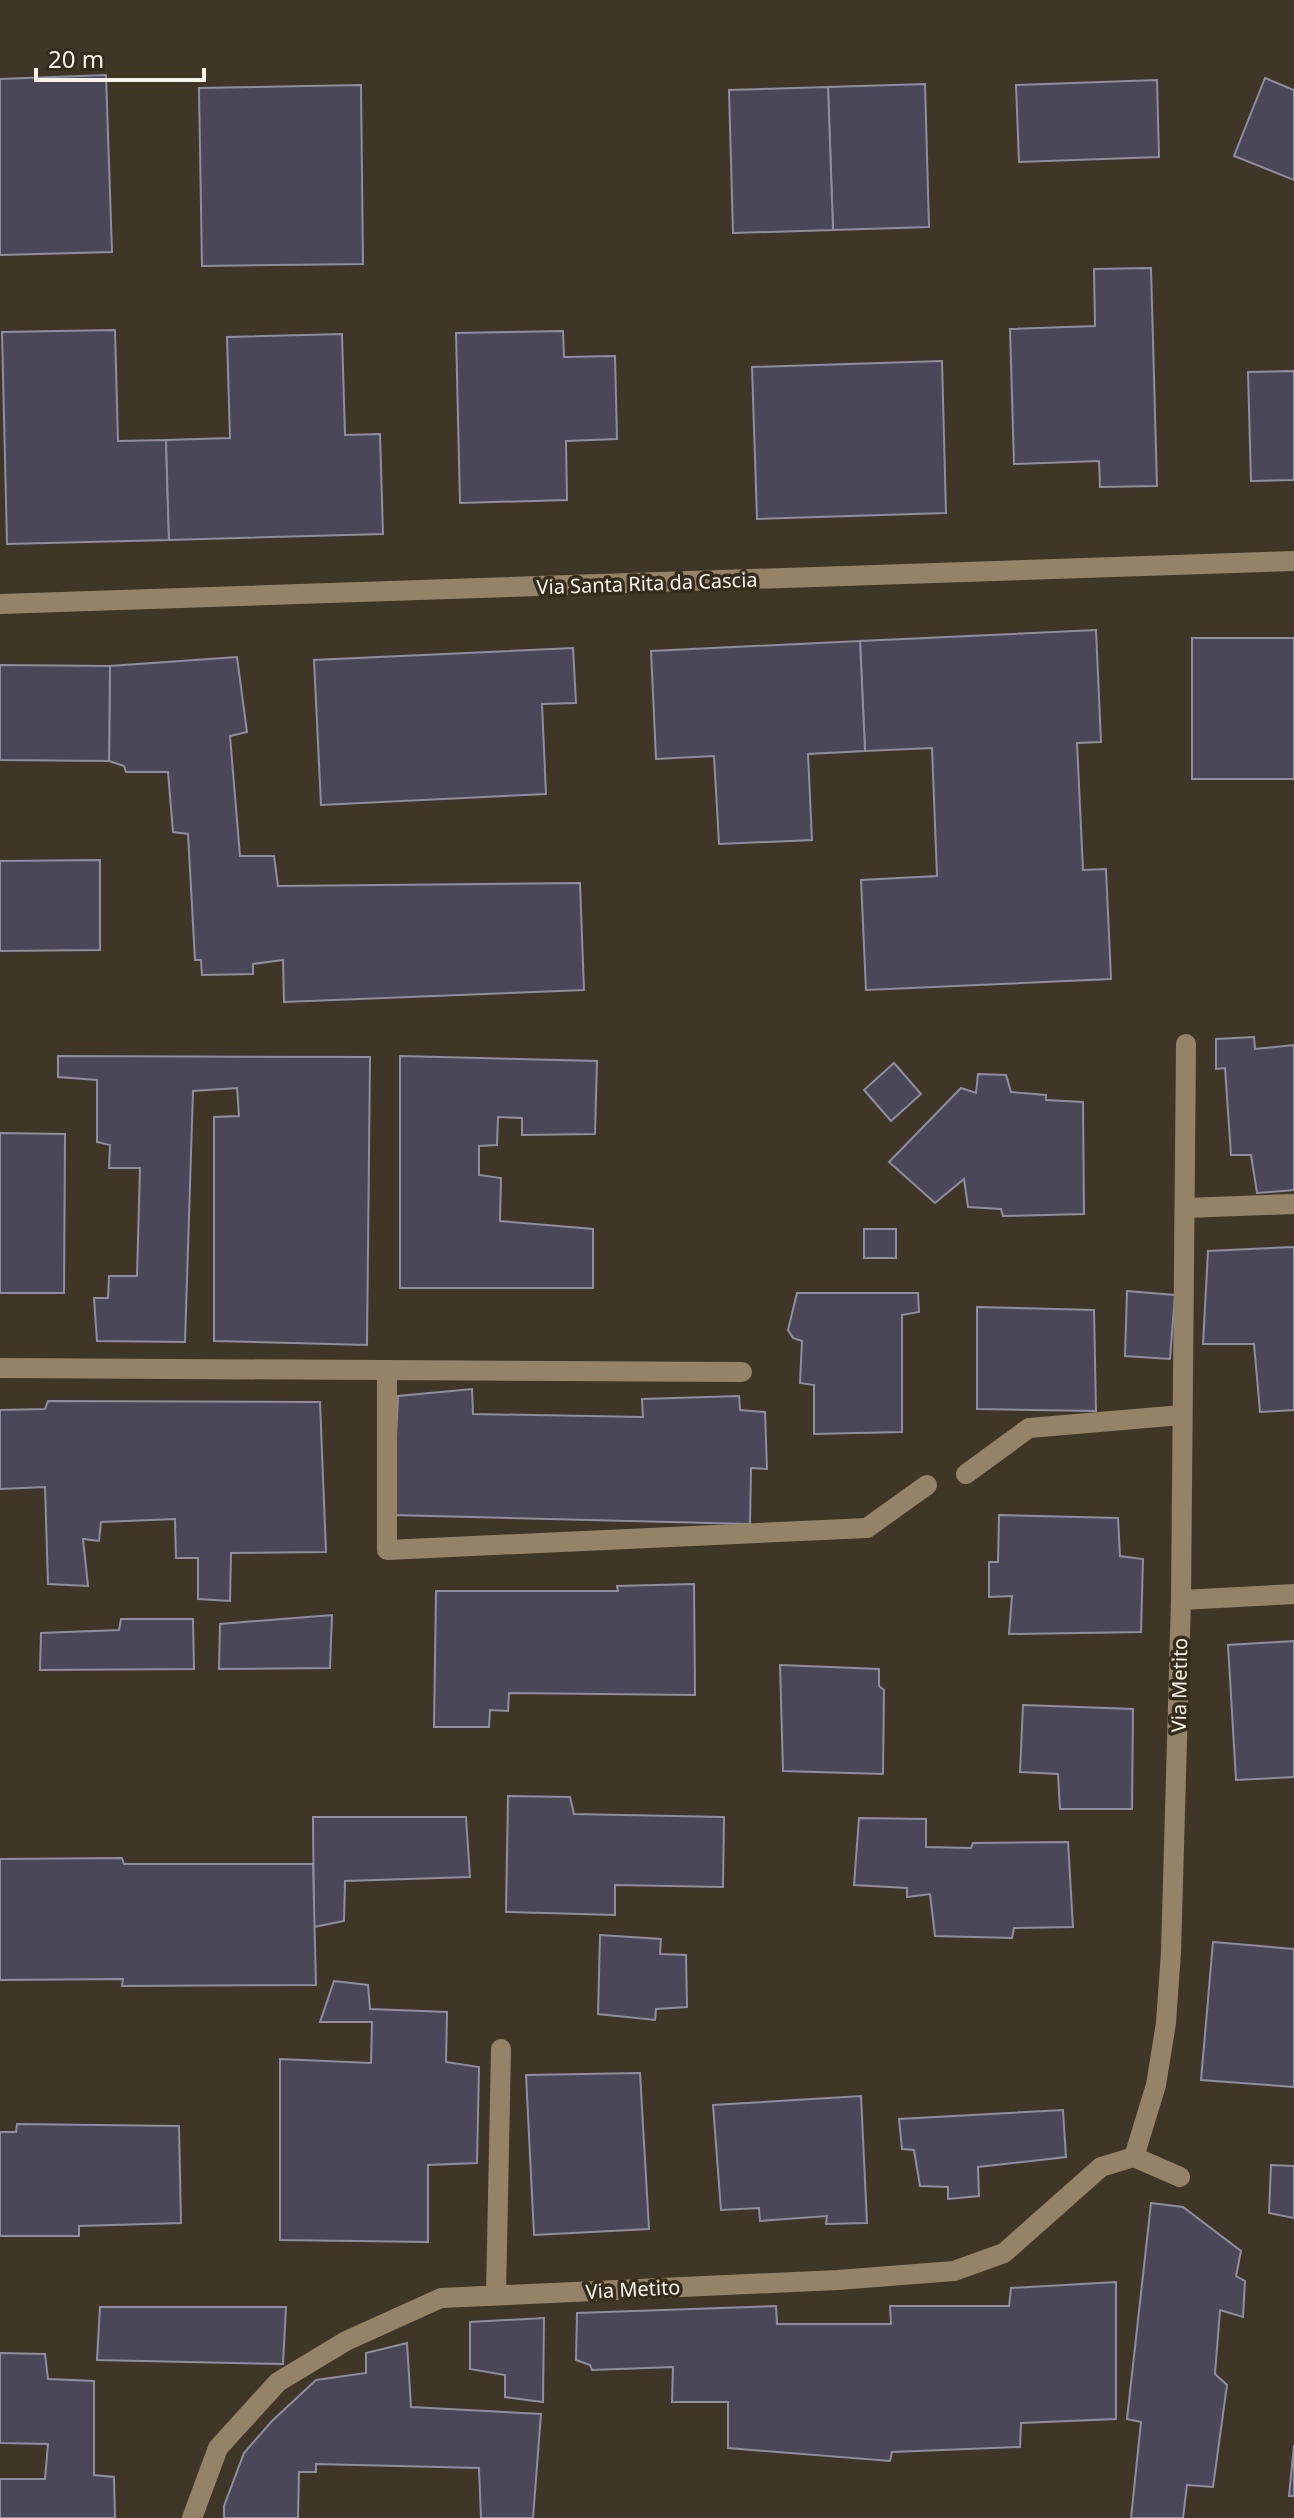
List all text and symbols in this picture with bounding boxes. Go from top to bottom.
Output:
scale bar [36,32,204,82]
text: 20 m [48,42,104,75]
street label: Via Santa Rita da Cascia [536,566,758,600]
street label: Via Metito [1165,1637,1193,1733]
street label: Via Metito [585,2273,681,2305]

